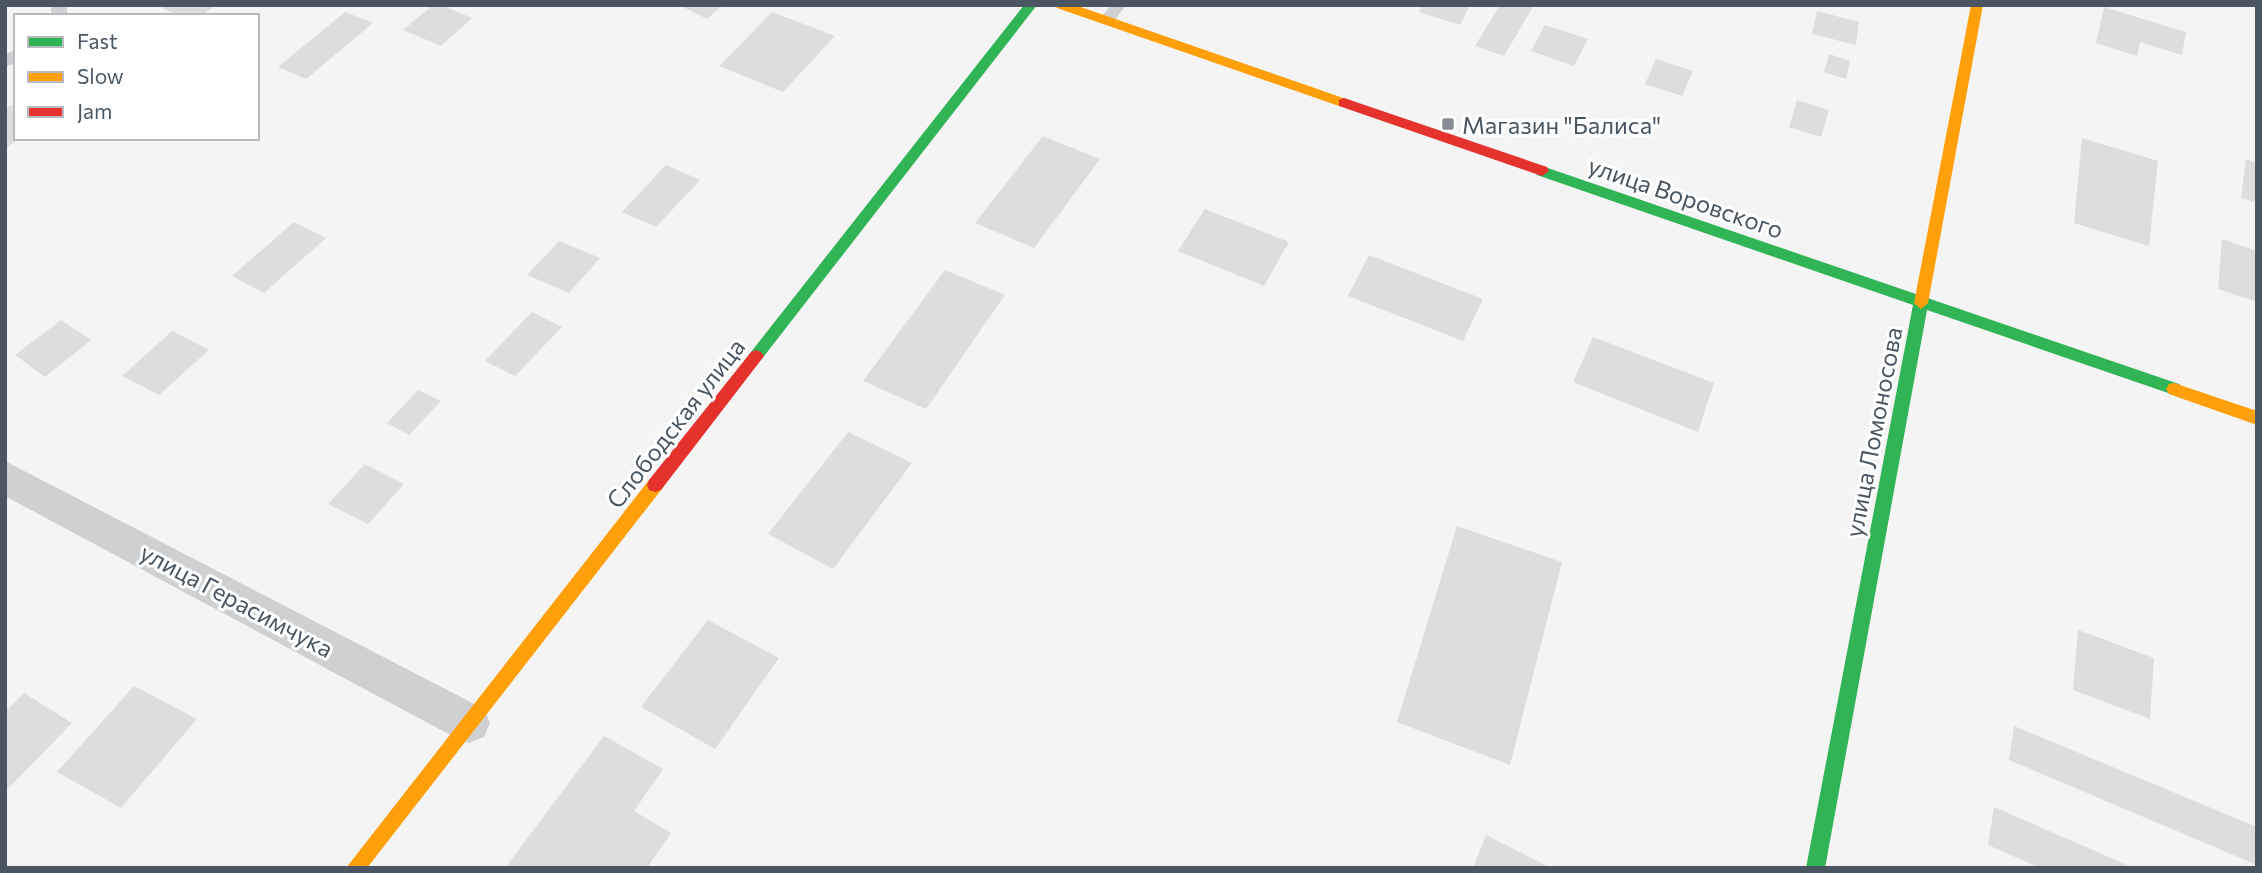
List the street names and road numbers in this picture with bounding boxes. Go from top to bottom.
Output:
street label: улица Воровского [1585,150,1787,244]
street label: улица Ломоносова [1838,325,1908,539]
street label: Слободская улица [600,332,750,514]
street label: улица Герасимчука [136,537,338,663]

